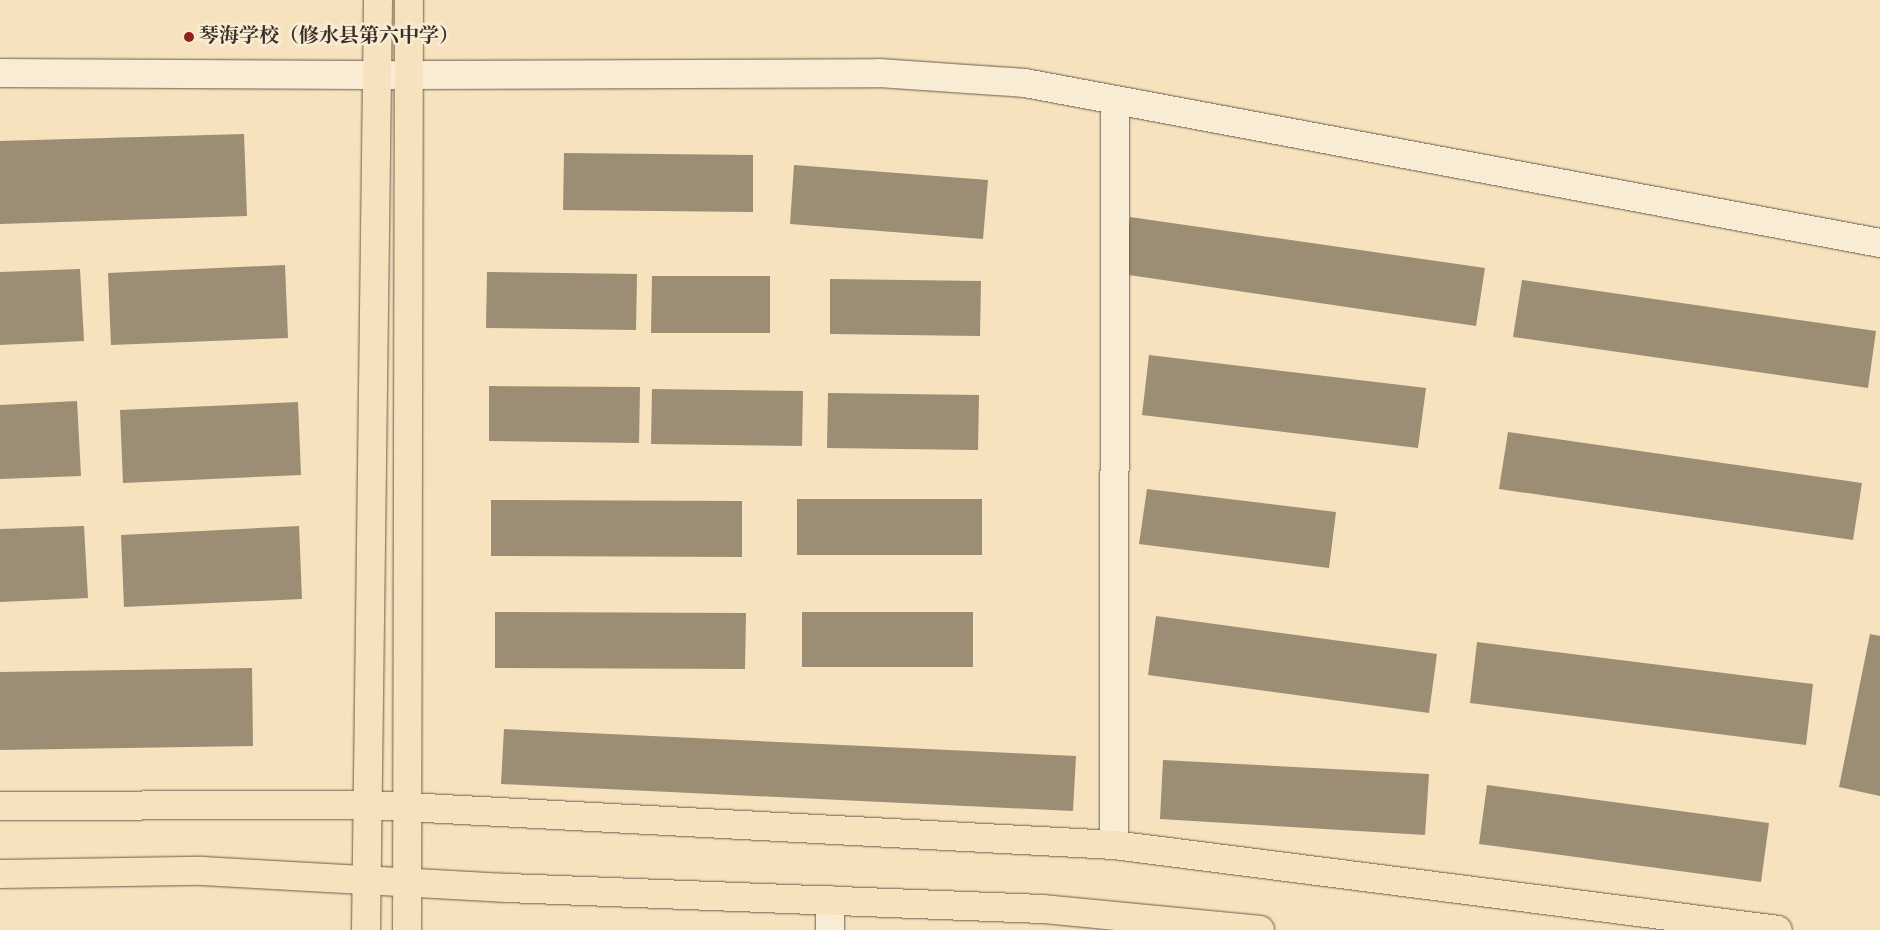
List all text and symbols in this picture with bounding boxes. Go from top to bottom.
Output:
place label: 琴海学校（修水县第六中学） [199,25,459,49]
marker: 琴海学校（修水县第六中学） [183,31,195,43]

